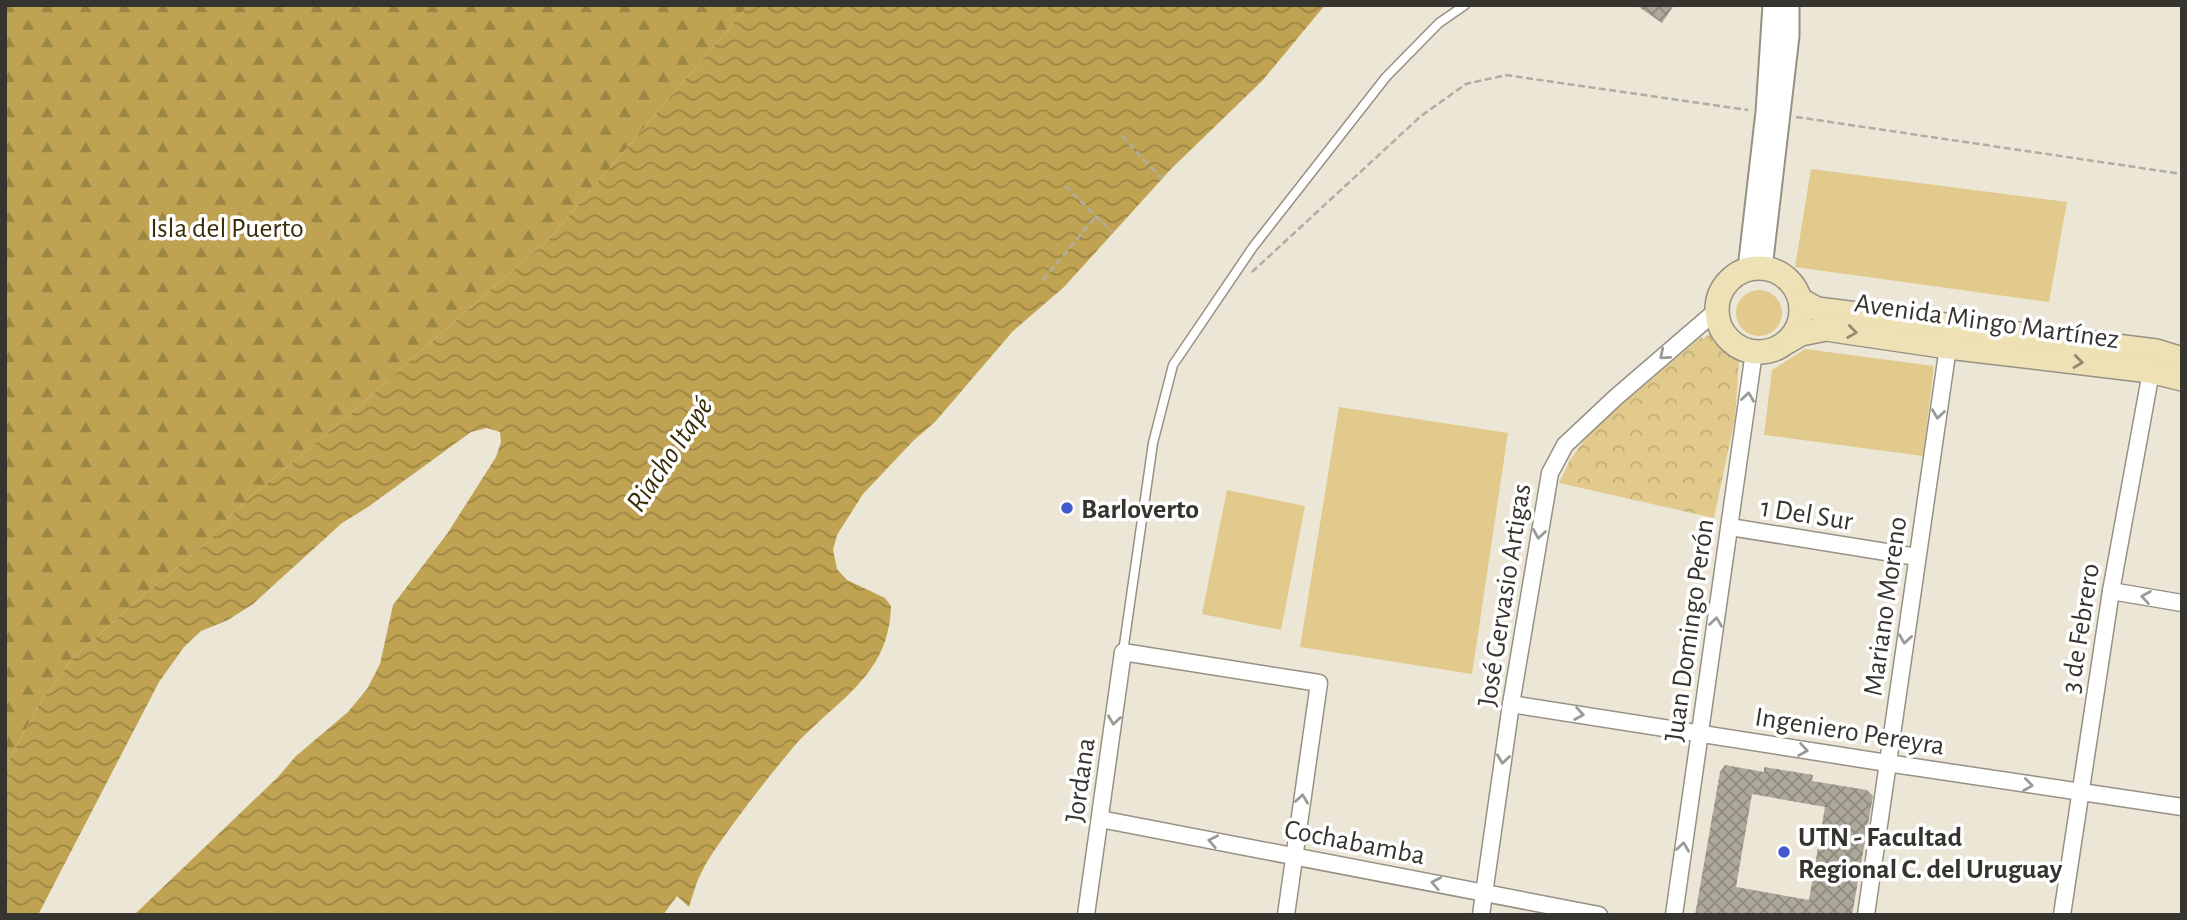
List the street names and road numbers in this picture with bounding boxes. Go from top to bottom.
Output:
street label: Avenida Mingo Martínez [1853,290,2121,354]
street label: José Gervasio Artigas [1474,482,1536,709]
street label: 1 Del Sur [1759,494,1855,536]
street label: Mariano Moreno [1860,515,1912,698]
street label: Juan Domingo Perón [1660,517,1719,744]
street label: 3 de Febrero [2057,561,2105,695]
street label: Ingeniero Pereyra [1753,703,1947,761]
street label: Jordana [1061,736,1101,824]
street label: Cochabamba [1282,816,1427,870]

